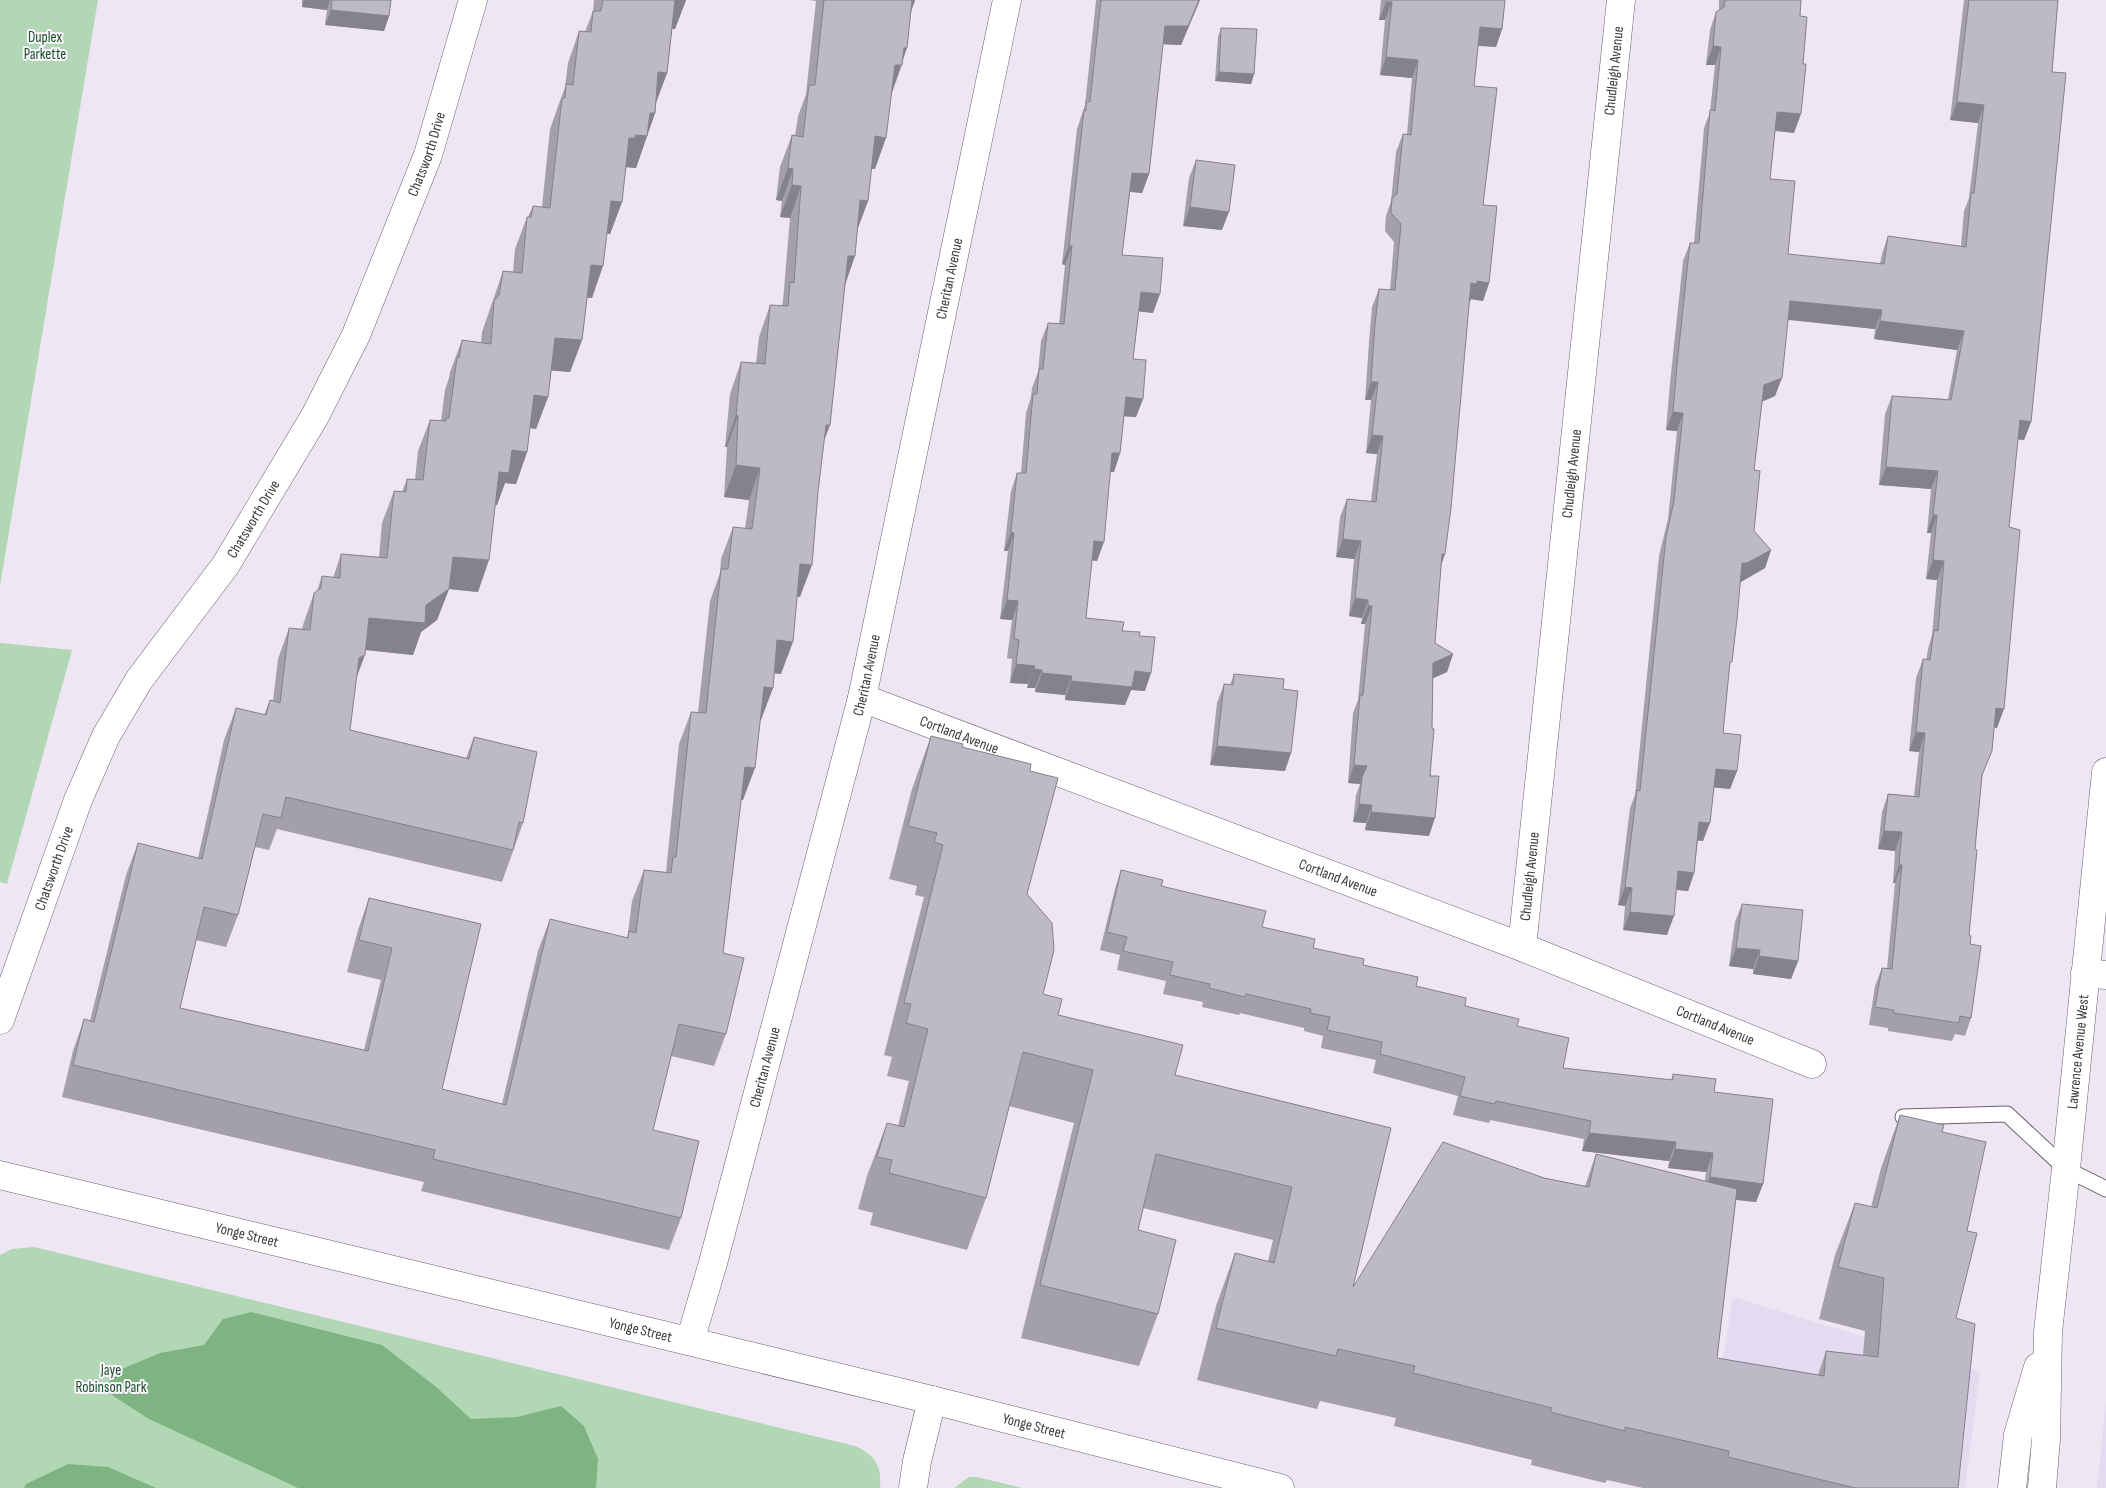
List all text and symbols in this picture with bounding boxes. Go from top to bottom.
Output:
street label: Chudleigh Avenue [1600,25,1628,116]
park label: Duplex Parkette [24,28,66,64]
street label: Chatsworth Drive [403,110,449,199]
street label: Cheritan Avenue [931,236,967,321]
street label: Chudleigh Avenue [1557,428,1586,519]
street label: Chatsworth Drive [222,476,284,562]
street label: Cheritan Avenue [848,633,884,718]
street label: Cortland Avenue [917,711,1001,758]
street label: Chatsworth Drive [30,824,77,913]
street label: Chudleigh Avenue [1515,831,1543,922]
street label: Cortland Avenue [1296,854,1380,901]
street label: Lawrence Avenue West [2063,993,2093,1110]
street label: Cortland Avenue [1673,1001,1757,1049]
street label: Cheritan Avenue [745,1025,784,1109]
street label: Yonge Street [213,1218,281,1251]
street label: Yonge Street [607,1313,674,1347]
park label: Jaye Robinson Park [76,1361,147,1397]
street label: Yonge Street [1001,1409,1068,1443]

